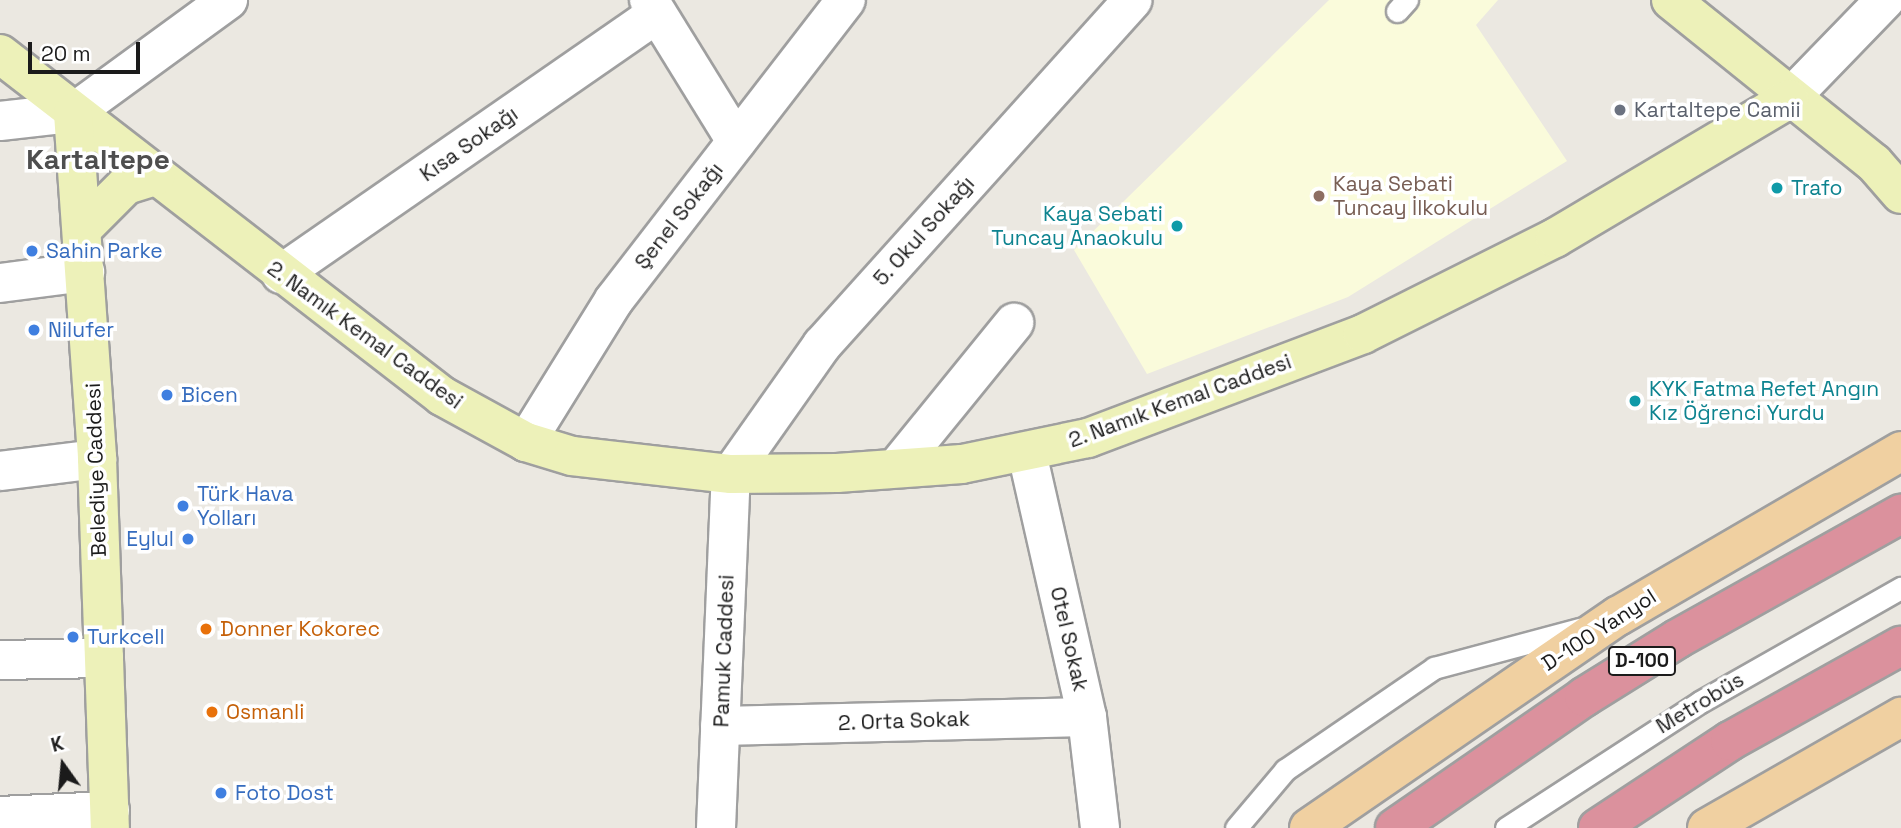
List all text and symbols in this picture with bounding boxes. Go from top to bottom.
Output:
scale bar [32,28,144,72]
text: 20 m [41,40,91,67]
place label: Kartaltepe Camii [1634,97,1801,123]
street label: Kısa Sokağı [415,101,523,187]
marker: Kartaltepe Camii [1612,102,1628,118]
district label: Kartaltepe [26,142,170,176]
street label: Şenel Sokağı [630,158,728,274]
street label: 5. Okul Sokağı [868,171,980,291]
place label: Kaya Sebati Tuncay İlkokulu [1333,171,1488,221]
place label: Trafo [1791,175,1842,201]
marker: Trafo [1769,180,1785,196]
marker: Kaya Sebati Tuncay İlkokulu [1311,188,1327,204]
place label: Kaya Sebati Tuncay Anaokulu [991,201,1163,251]
marker: Kaya Sebati Tuncay Anaokulu [1169,218,1185,234]
place label: Sahin Parke [46,238,163,264]
marker: Sahin Parke [24,243,40,259]
street label: 2. Namık Kemal Caddesi [262,256,468,414]
place label: Nilufer [48,317,114,343]
marker: Nilufer [26,322,42,338]
street label: 2. Namık Kemal Caddesi [1065,349,1295,453]
place label: KYK Fatma Refet Angın Kız Öğrenci Yurdu [1649,376,1879,426]
place label: Bicen [181,382,238,408]
street label: Belediye Caddesi [80,383,112,557]
marker: Bicen [159,387,175,403]
marker: KYK Fatma Refet Angın Kız Öğrenci Yurdu [1627,393,1643,409]
place label: Türk Hava Yolları [197,481,294,531]
marker: Türk Hava Yolları [175,498,191,514]
place label: Eylul [126,526,174,552]
marker: Eylul [180,531,196,547]
street label: Pamuk Caddesi [709,574,739,728]
street label: Otel Sokak [1045,584,1093,694]
street label: D-100 Yanyol [1537,584,1661,676]
place label: Donner Kokorec [220,616,380,642]
marker: Donner Kokorec [198,621,214,637]
place label: Turkcell [87,624,165,650]
marker: Turkcell [65,629,81,645]
road number: D-100 [1607,646,1677,676]
street label: Metrobüs [1652,667,1748,739]
place label: Osmanli [226,699,304,725]
marker: Osmanli [204,704,220,720]
street label: 2. Orta Sokak [837,706,971,736]
north arrow [28,730,98,800]
text: K [48,731,66,758]
place label: Foto Dost [235,780,334,806]
marker: Foto Dost [213,785,229,801]

